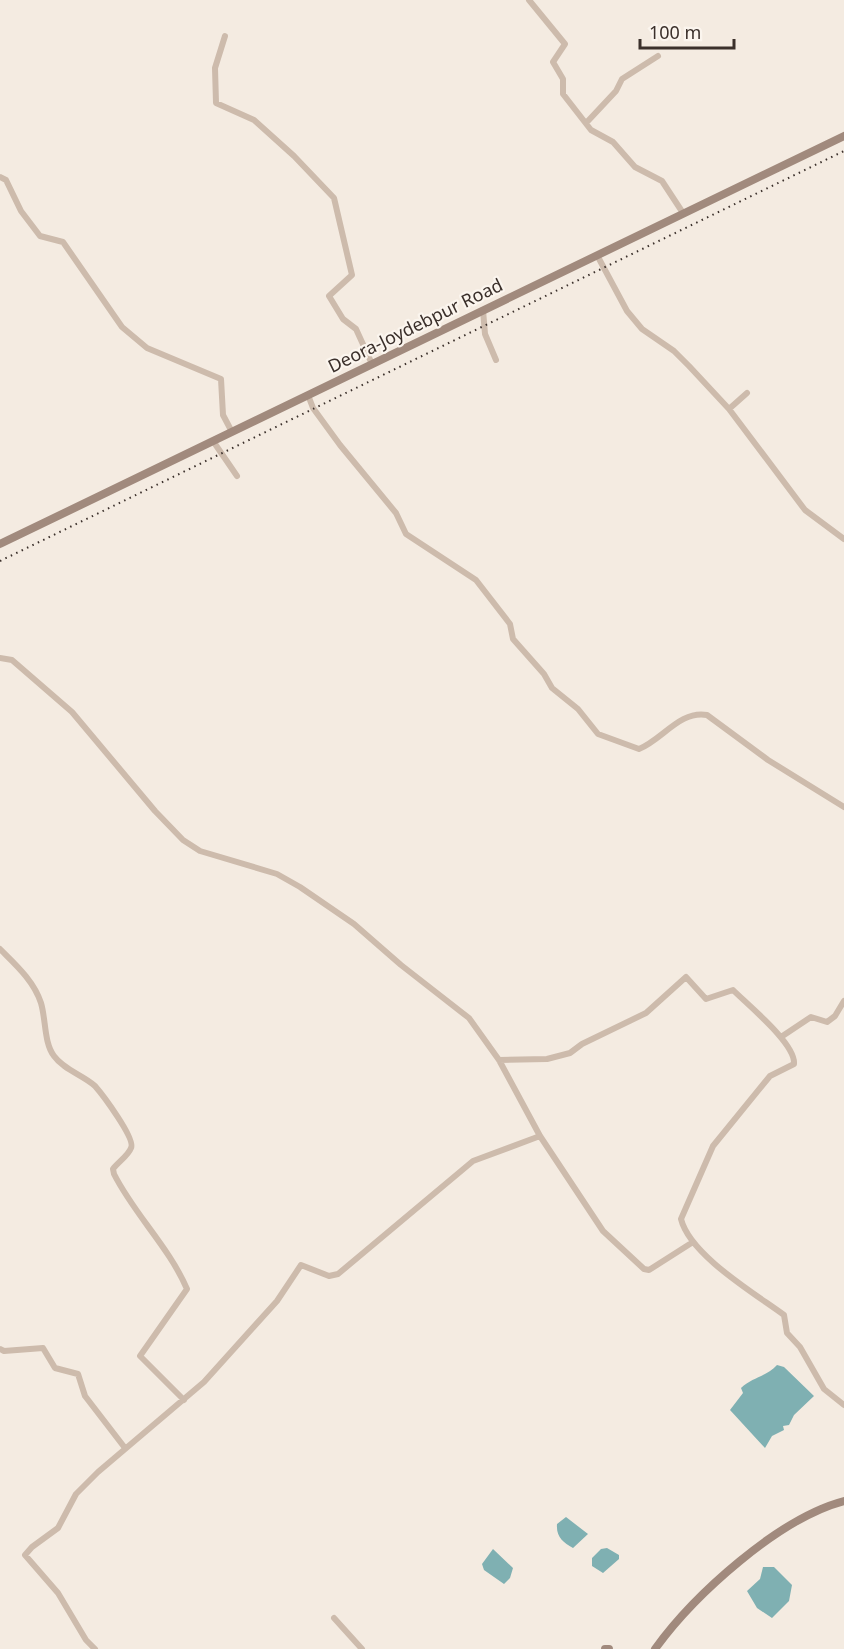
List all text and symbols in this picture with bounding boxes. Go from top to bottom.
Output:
scale bar [640,12,734,50]
text: 100 m [649,20,701,44]
street label: Deora-Joydebpur Road [324,272,506,378]

